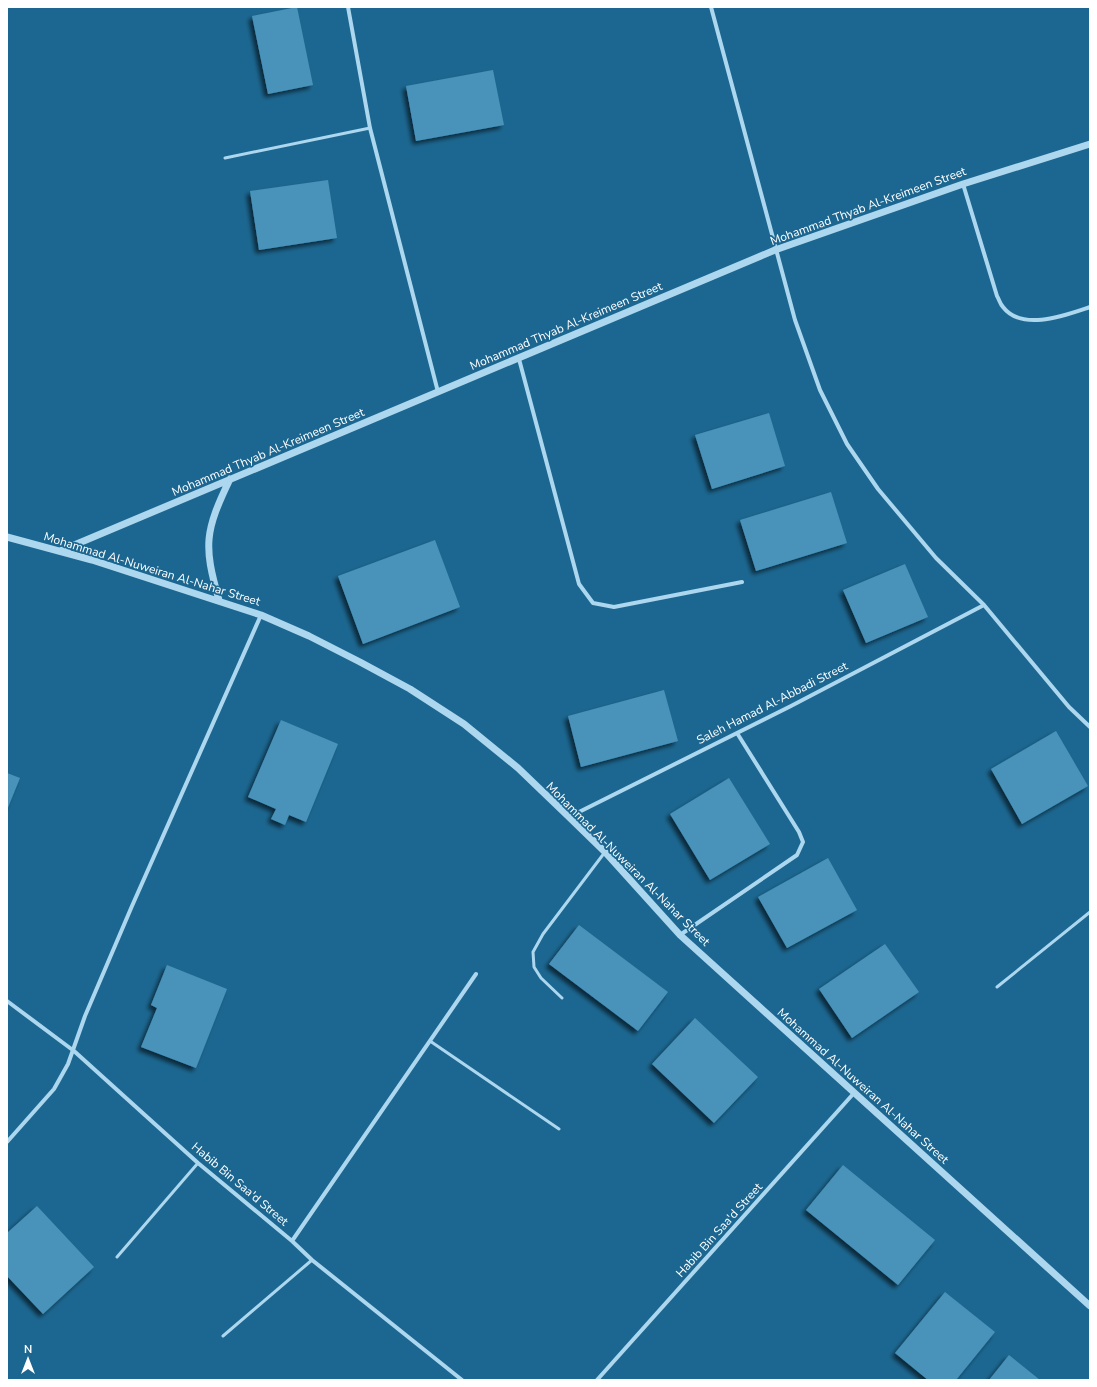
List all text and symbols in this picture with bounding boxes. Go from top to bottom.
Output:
street label: Mohammad Thyab Al-Kreimeen Street [768,163,969,249]
street label: Mohammad Thyab Al-Kreimeen Street [467,278,665,374]
street label: Mohammad Thyab Al-Kreimeen Street [169,404,367,500]
street label: Mohammad Al-Nuweiran Al-Nahar Street [42,528,263,610]
street label: Saleh Hamad Al-Abbadi Street [694,657,851,748]
street label: Mohammad Al-Nuweiran Al-Nahar Street [543,779,714,950]
street label: Mohammad Al-Nuweiran Al-Nahar Street [774,1005,953,1168]
street label: Habib Bin Saa'd Street [188,1139,292,1230]
street label: Habib Bin Saa'd Street [672,1179,766,1281]
north arrow [8,1339,48,1379]
text: N [24,1342,32,1357]

